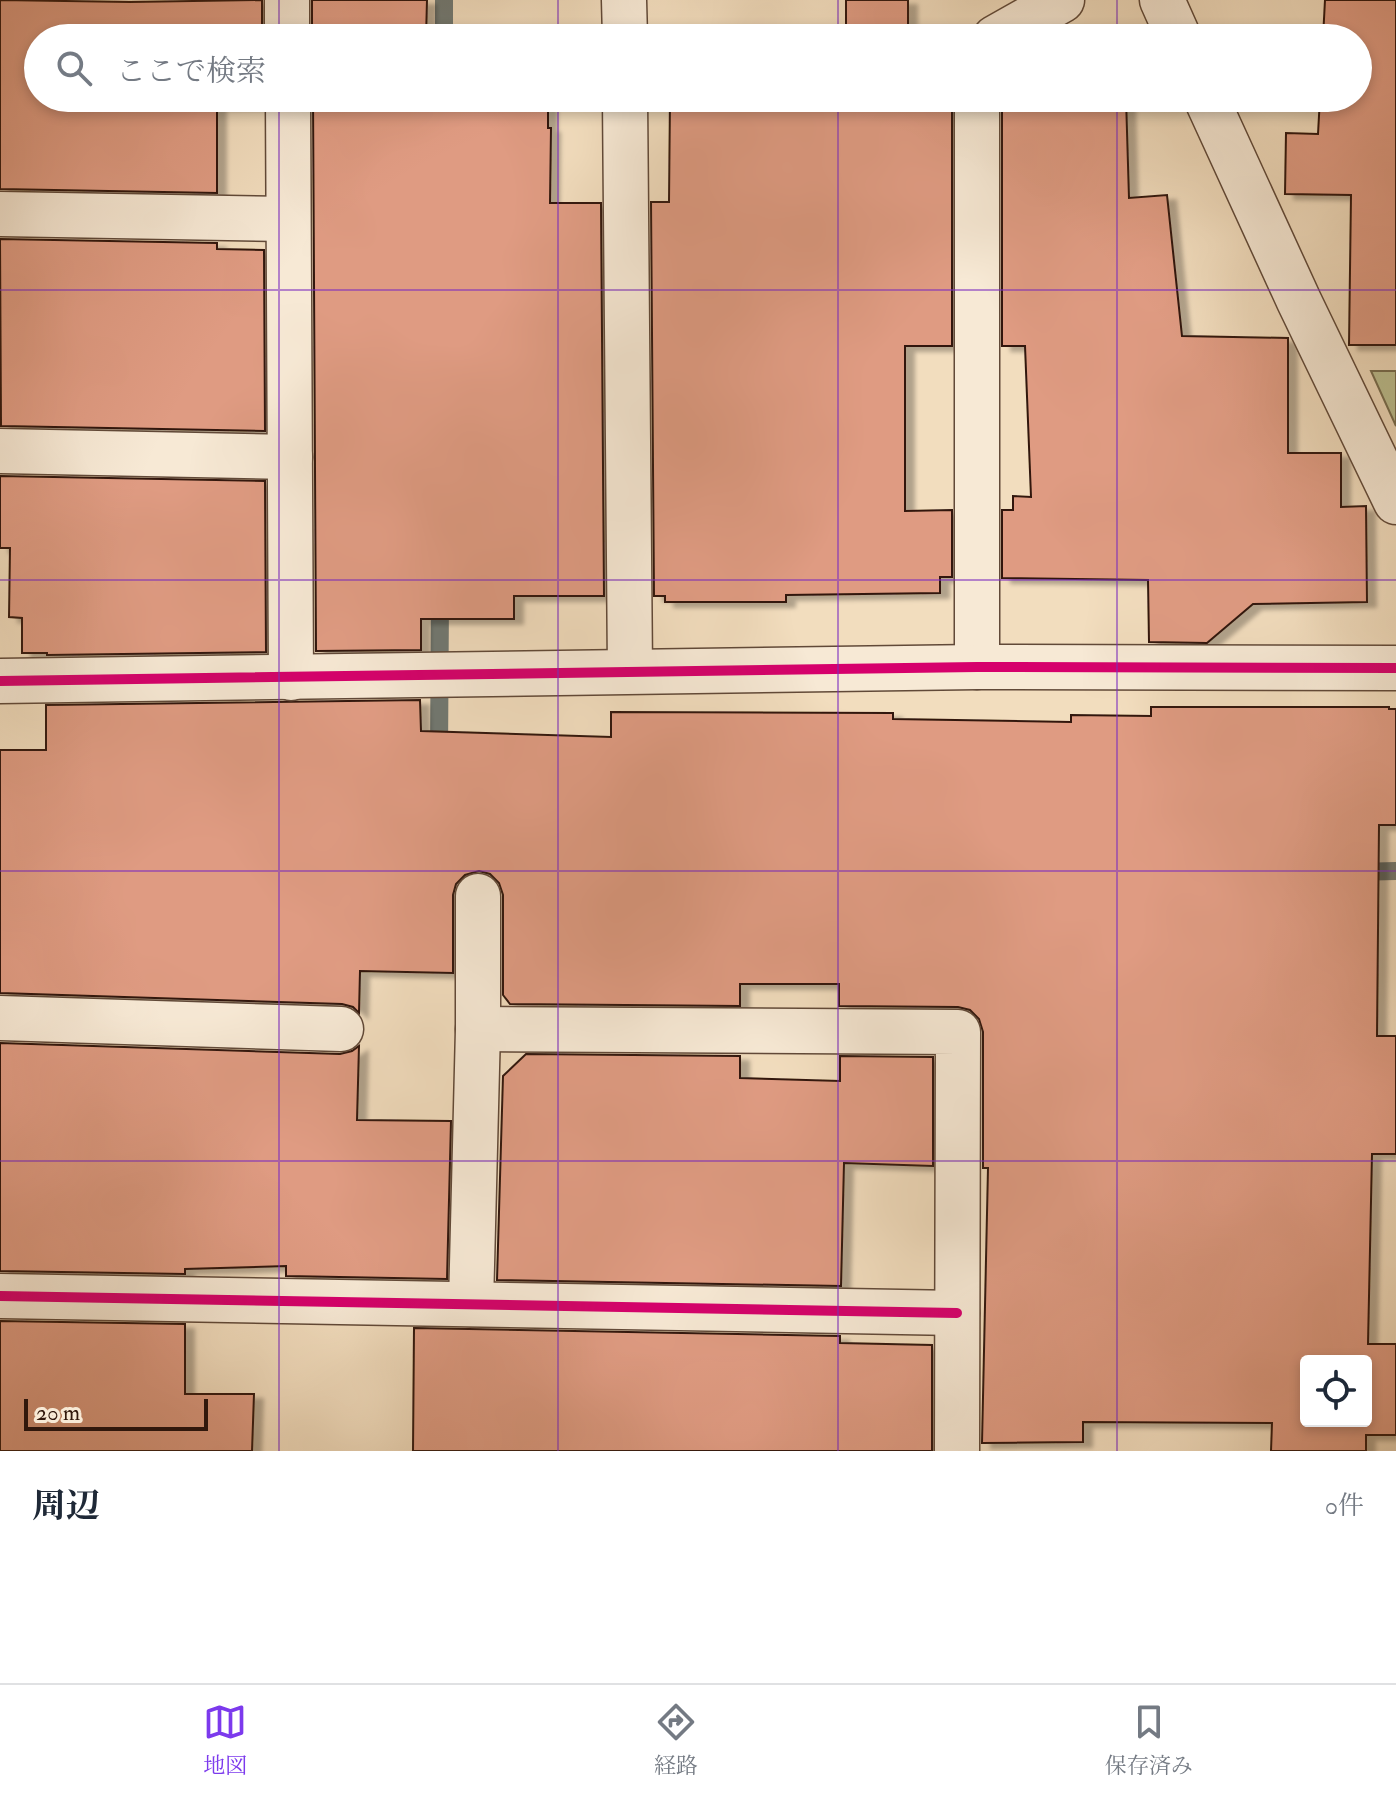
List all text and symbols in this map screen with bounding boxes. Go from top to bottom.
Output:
search box [24,24,1372,112]
icon: search [52,46,96,90]
text: ここで検索 [116,53,266,90]
map controls [1300,1355,1372,1427]
button: locate [1300,1355,1372,1427]
scale bar [24,1395,208,1431]
text: 20 m [36,1399,80,1427]
text: 周辺 [32,1485,100,1528]
text: 0件 [1325,1490,1364,1522]
tab: 地図 [203,1700,247,1780]
tab: 経路 [654,1700,698,1780]
tab: 保存済み [1105,1700,1193,1780]

